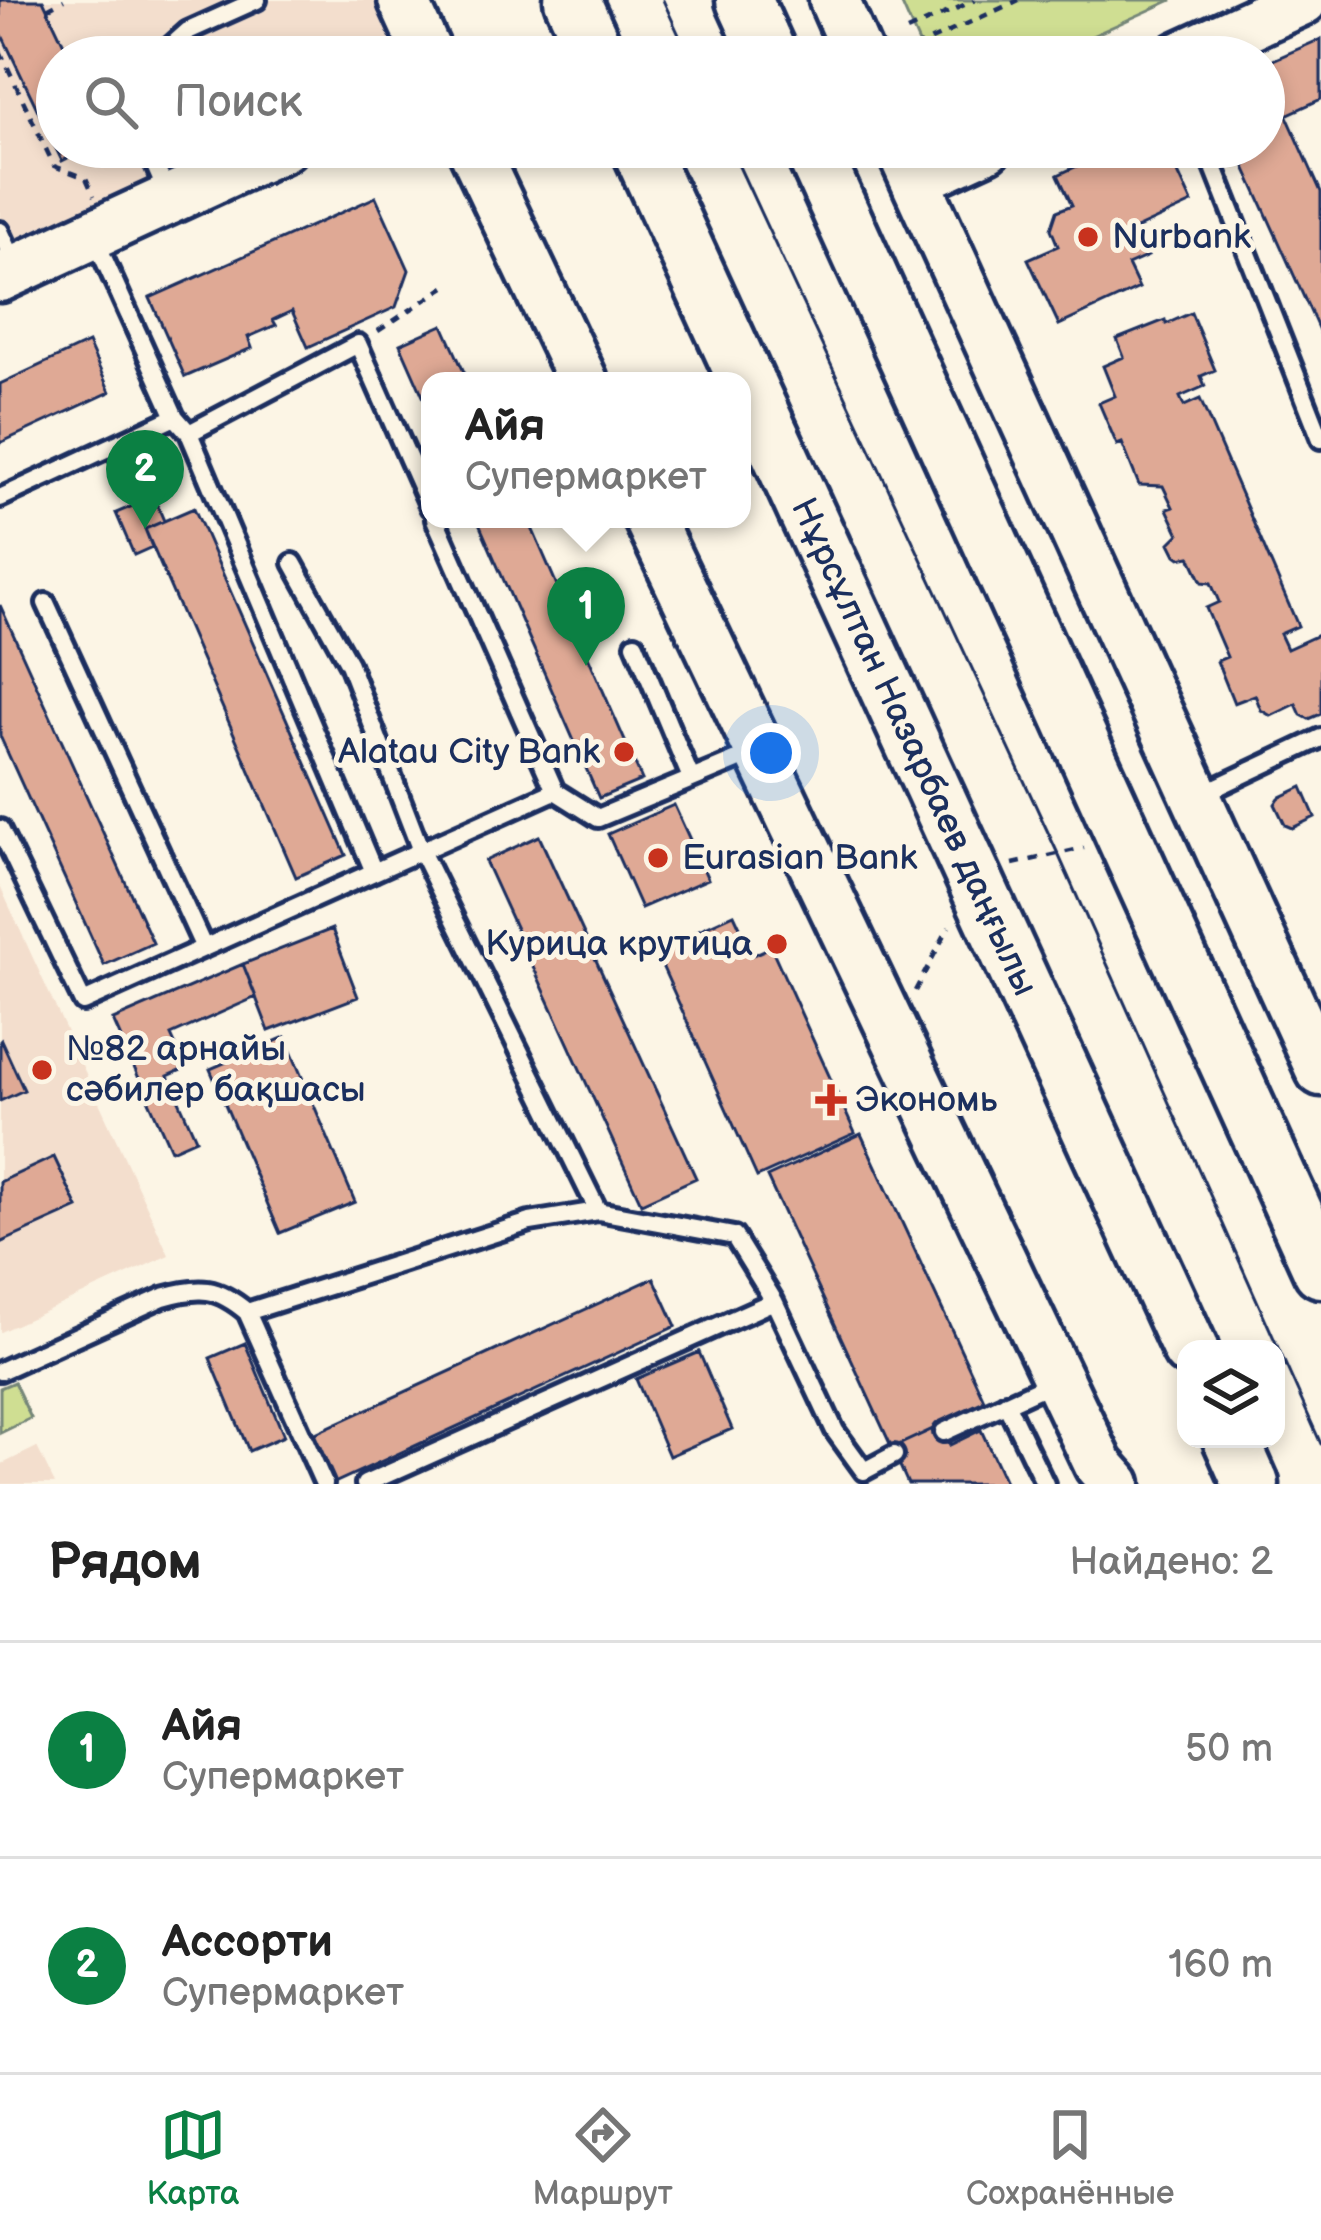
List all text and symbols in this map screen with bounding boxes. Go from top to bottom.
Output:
search box [36,36,1285,168]
icon: search [78,69,144,135]
text: Поиск [174,75,302,130]
place label: Nurbank [1112,216,1251,259]
marker: Nurbank [1075,224,1101,250]
popup [421,372,751,528]
text: Айя [465,399,545,454]
pin: 2 [106,430,184,529]
text: Супермаркет [465,454,707,501]
street label: Нұрсұлтан Назарбаев даңғылы [781,491,1047,1002]
pin: 1 [547,567,625,666]
your location [741,723,801,783]
place label: Alatau City Bank [338,731,600,774]
marker: Alatau City Bank [611,739,637,765]
place label: Eurasian Bank [682,837,917,880]
marker: Eurasian Bank [645,845,671,871]
place label: Курица крутица [485,923,753,966]
marker: Курица крутица [764,931,790,957]
place label: №82 арнайы сәбилер бақшасы [66,1028,366,1112]
marker: №82 арнайы сәбилер бақшасы [29,1057,55,1083]
place label: Экономь [855,1079,998,1122]
marker: Экономь [818,1087,844,1113]
map controls [1177,1340,1285,1448]
button: layers [1177,1340,1285,1448]
text: Рядом [48,1532,202,1593]
text: Найдено: 2 [1069,1539,1273,1586]
text: Айя [162,1699,242,1754]
text: 1 [79,1726,95,1773]
text: 50 m [1185,1726,1273,1773]
text: Супермаркет [162,1754,404,1801]
text: Ассорти [162,1915,333,1970]
text: 2 [75,1942,99,1989]
text: 160 m [1168,1942,1273,1989]
text: Супермаркет [162,1970,404,2017]
tab: Карта [147,2102,239,2214]
tab: Маршрут [533,2102,673,2214]
tab: Сохранённые [966,2102,1174,2214]

